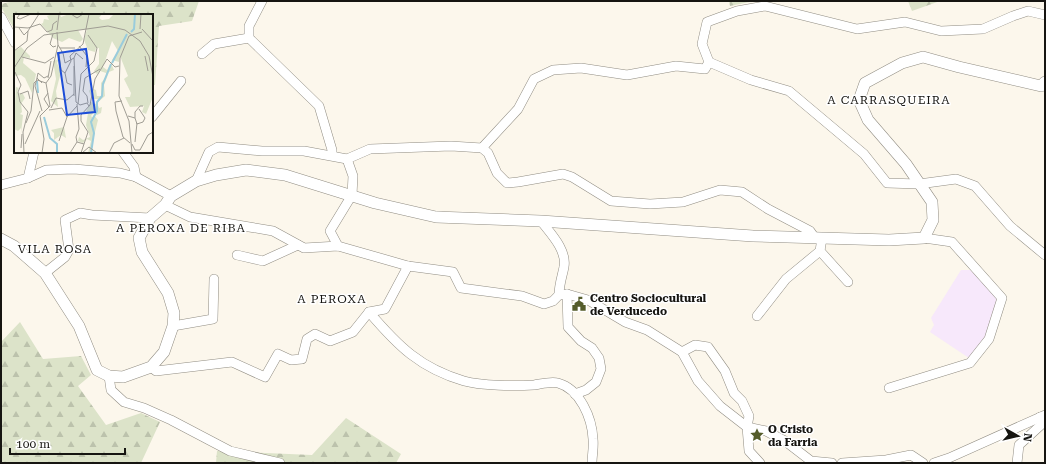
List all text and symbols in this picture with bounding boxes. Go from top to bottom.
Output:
inset map [14,14,153,153]
district label: A CARRASQUEIRA [827,93,951,107]
district label: A PEROXA DE RIBA [116,221,246,235]
district label: VILA ROSA [18,242,92,256]
district label: A PEROXA [297,292,367,306]
place label: Centro Sociocultural de Verducedo [590,292,707,318]
public building icon: Centro Sociocultural de Verducedo [571,296,587,312]
north arrow [998,416,1038,456]
place label: O Cristo da Farria [768,423,818,449]
place icon: O Cristo da Farria [749,427,765,443]
scale bar [10,430,125,456]
text: N [1020,432,1034,443]
text: 100 m [16,437,50,451]

